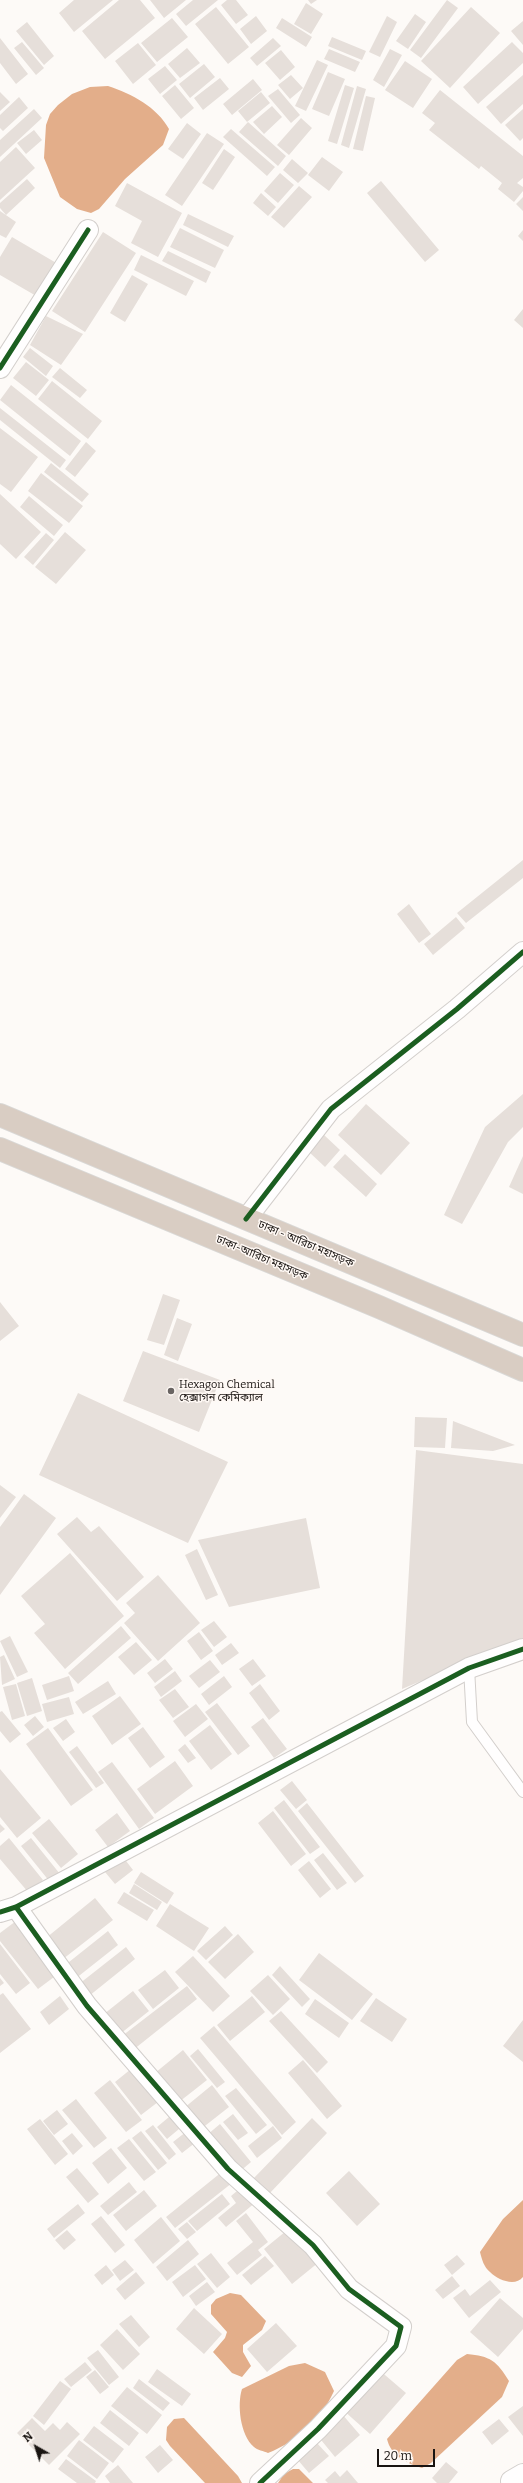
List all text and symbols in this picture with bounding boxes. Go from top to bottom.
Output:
street label: ঢাকা - আরিচা মহাসড়ক [256,1218,356,1270]
street label: ঢাকা-আরিচা মহাসড়ক [214,1233,310,1283]
place label: Hexagon Chemical হেক্সাগন কেমিক্যাল [179,1378,275,1404]
marker: Hexagon Chemical হেক্সাগন কেমিক্যাল [166,1386,176,1396]
north arrow [16,2427,56,2467]
text: N [21,2430,36,2445]
scale bar [379,2441,437,2467]
text: 20 m [384,2449,412,2463]

